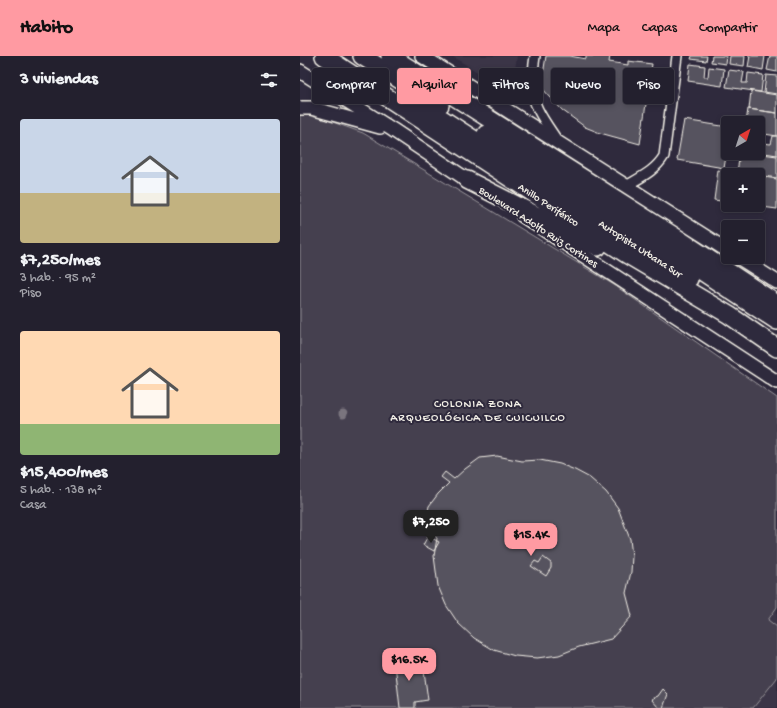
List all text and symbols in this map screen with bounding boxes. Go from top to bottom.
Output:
text: Habito [20,17,73,40]
text: Mapa [588,20,620,37]
text: Capas [642,20,677,37]
text: Compartir [699,20,757,37]
chip: Comprar [312,68,389,104]
chip: Alquilar [397,68,471,104]
chip: Filtros [479,68,543,104]
chip: Nuevo [551,68,615,104]
chip: Piso [623,68,674,104]
icon: filters [258,69,280,91]
text: 3 viviendas [20,70,98,90]
north arrow [721,116,765,160]
map controls [721,116,765,264]
icon: home [114,145,186,217]
button: + [721,168,765,212]
street label: Anillo Periférico [515,181,581,230]
street label: Boulevard Adolfo Ruiz Cortines [475,183,601,271]
street label: Autopista Urbana Sur [596,218,685,282]
button: − [721,220,765,264]
text: $7,250/mes [20,251,100,271]
text: 3 hab. · 95 m² [20,271,96,286]
text: Piso [20,286,42,301]
icon: home [114,357,186,429]
district label: COLONIA ZONA ARQUEOLÓGICA DE CUICUILCO [390,398,566,426]
text: $15,400/mes [20,463,107,483]
text: 5 hab. · 138 m² [20,483,102,498]
text: Casa [20,498,46,513]
pin: $7,250 [398,510,464,544]
text: $7,250 [412,515,450,530]
pin: $15.4K [498,523,564,557]
text: $15.4K [513,528,549,543]
pin: $16.5K [376,648,442,682]
text: $16.5K [391,653,427,668]

